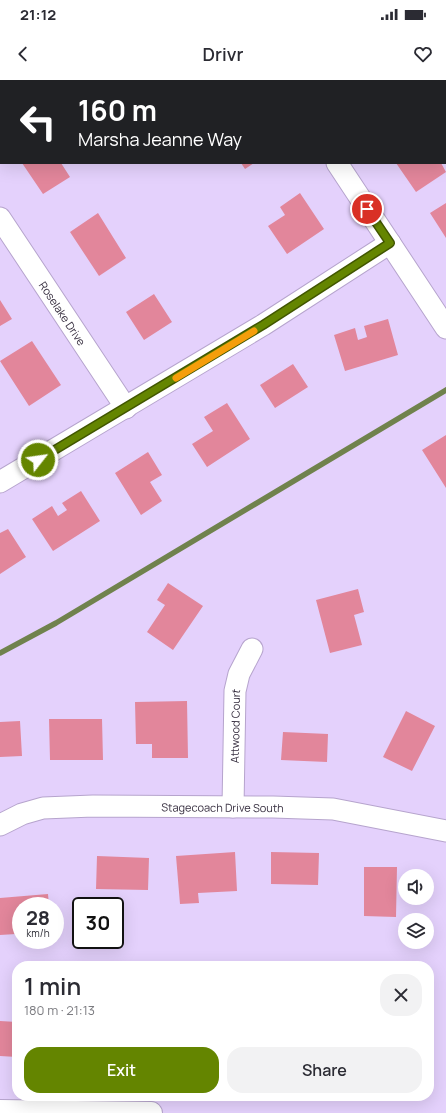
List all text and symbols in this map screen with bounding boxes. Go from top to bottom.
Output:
text: 21:12 [20,4,56,25]
text: Drivr [203,42,243,66]
icon: back [12,43,34,65]
icon: heart [412,43,434,65]
text: 160 m [78,91,157,129]
icon: left [12,96,64,148]
text: Marsha Jeanne Way [78,127,242,151]
pin [350,192,384,226]
icon: arrive [356,198,378,220]
street label: Roselake Drive [36,278,90,348]
position arrow [17,439,59,481]
street label: Attwood Court [226,687,243,763]
street label: Stagecoach Drive South [161,799,284,815]
map controls [398,869,434,949]
button: sound [398,869,434,905]
speed limit sign: 30 [72,897,124,949]
text: 28 [26,904,50,931]
button: layers [398,913,434,949]
text: km/h [26,926,50,940]
text: 1 min [24,969,81,1002]
button: close [380,974,422,1016]
text: 180 m · 21:13 [24,1001,95,1019]
button: Exit [24,1047,219,1093]
button: Share [227,1047,422,1093]

